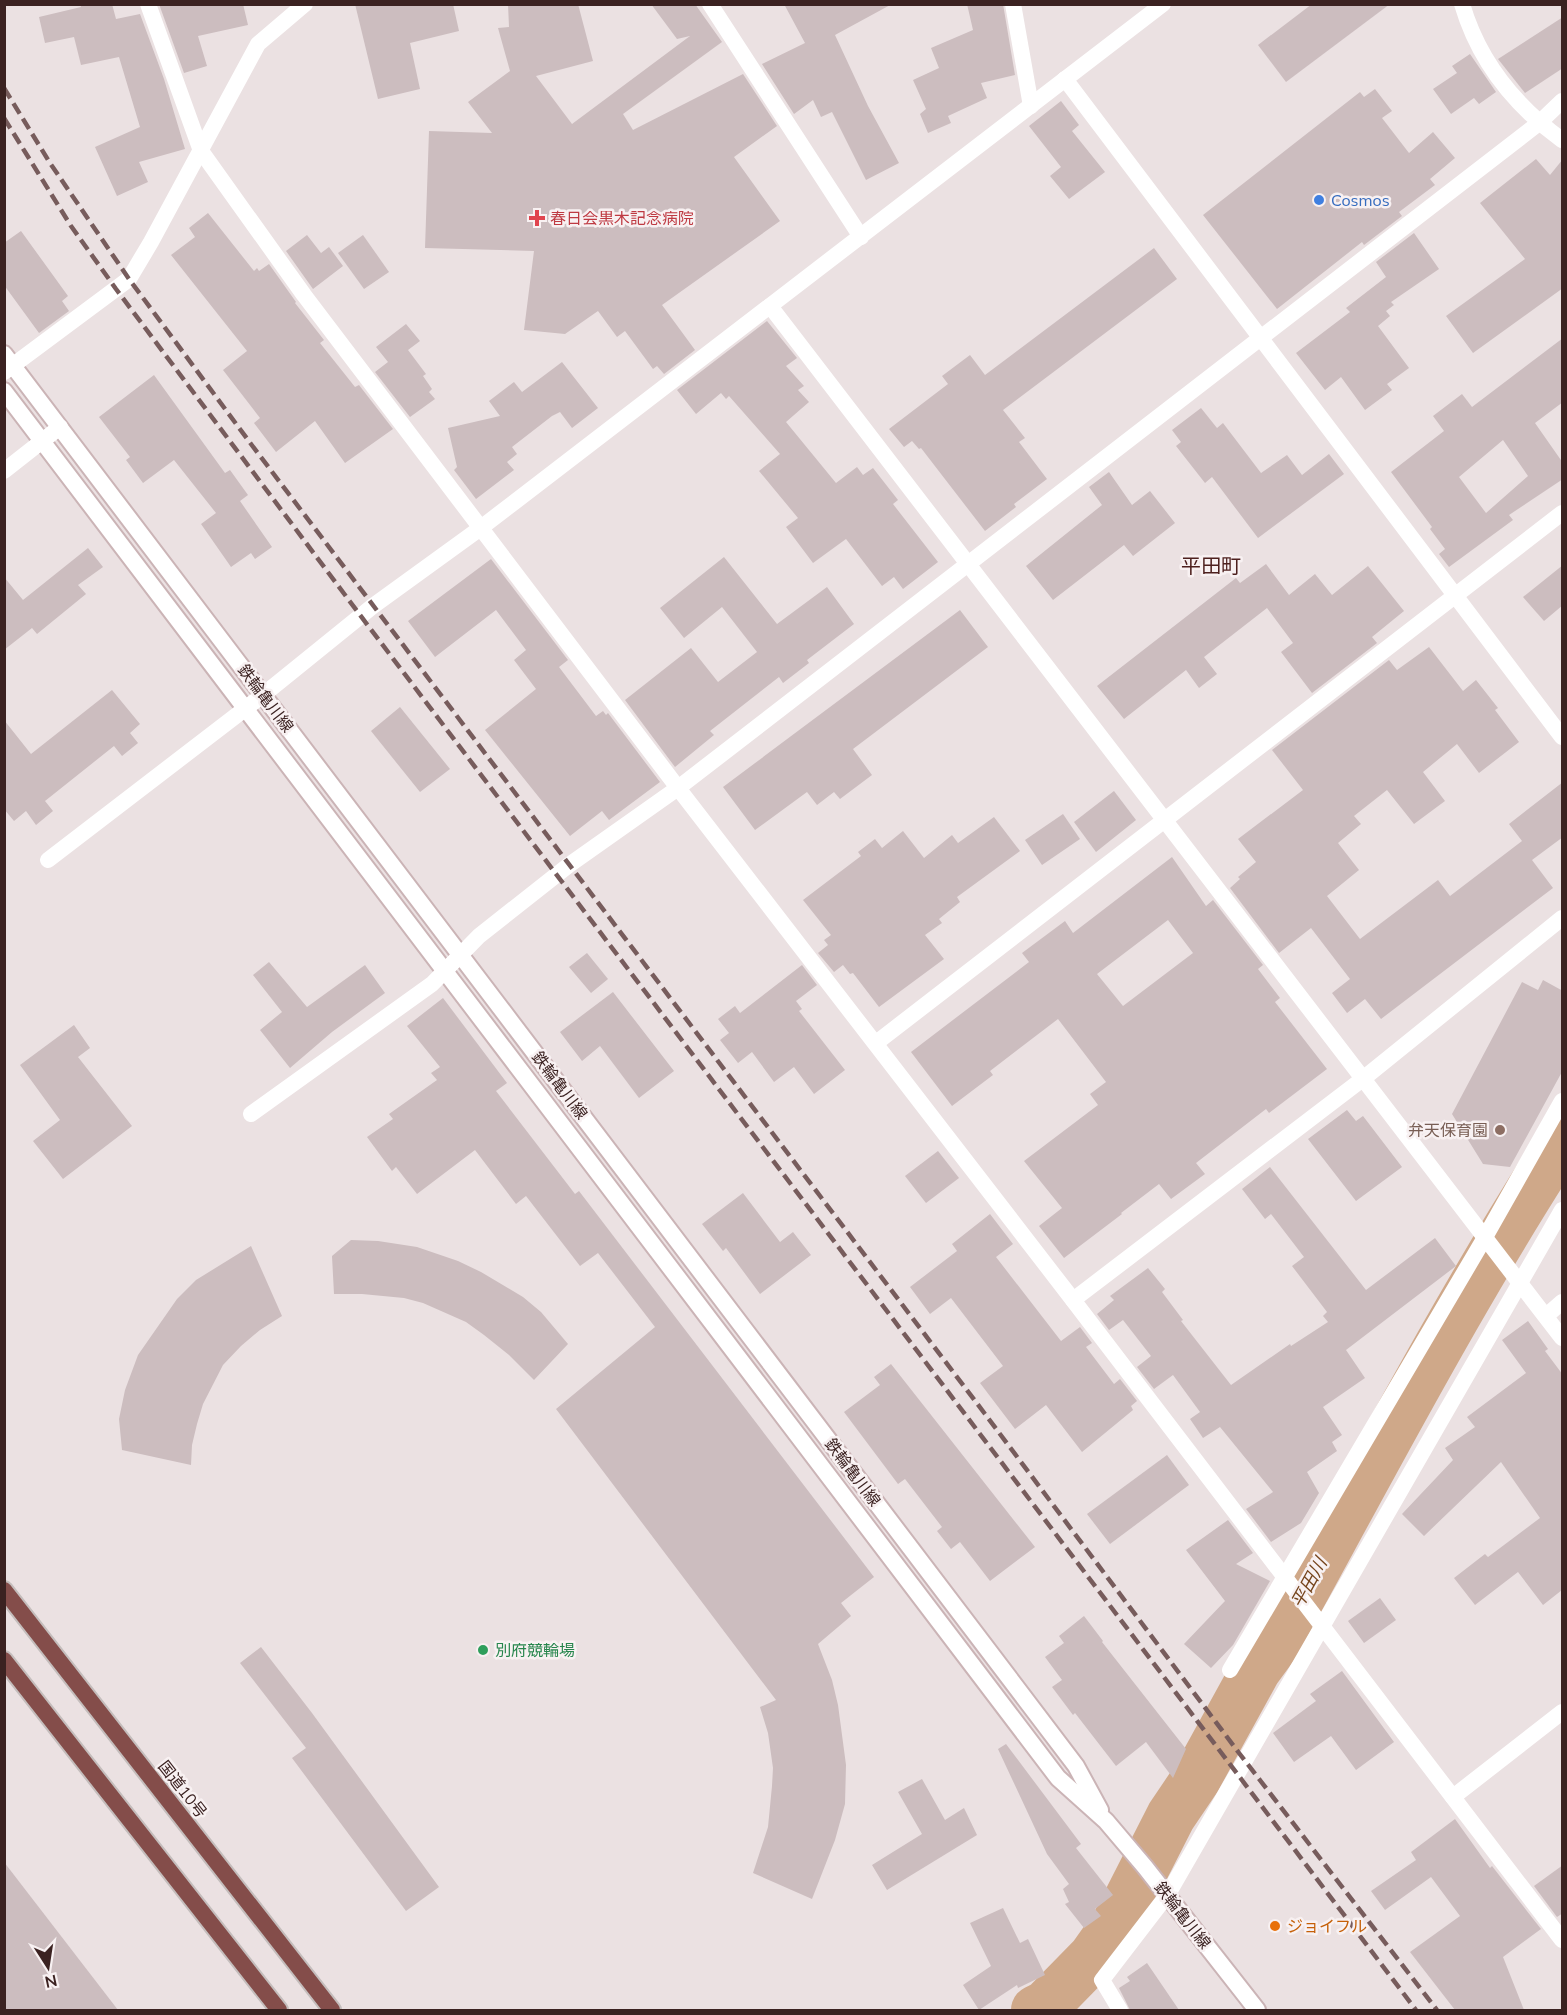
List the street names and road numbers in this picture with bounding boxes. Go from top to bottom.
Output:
street label: 鉄輪亀川線 [234,660,298,736]
street label: 鉄輪亀川線 [528,1047,592,1123]
street label: 鉄輪亀川線 [821,1434,885,1510]
street label: 国道10号 [154,1756,212,1822]
street label: 鉄輪亀川線 [1150,1877,1216,1953]

